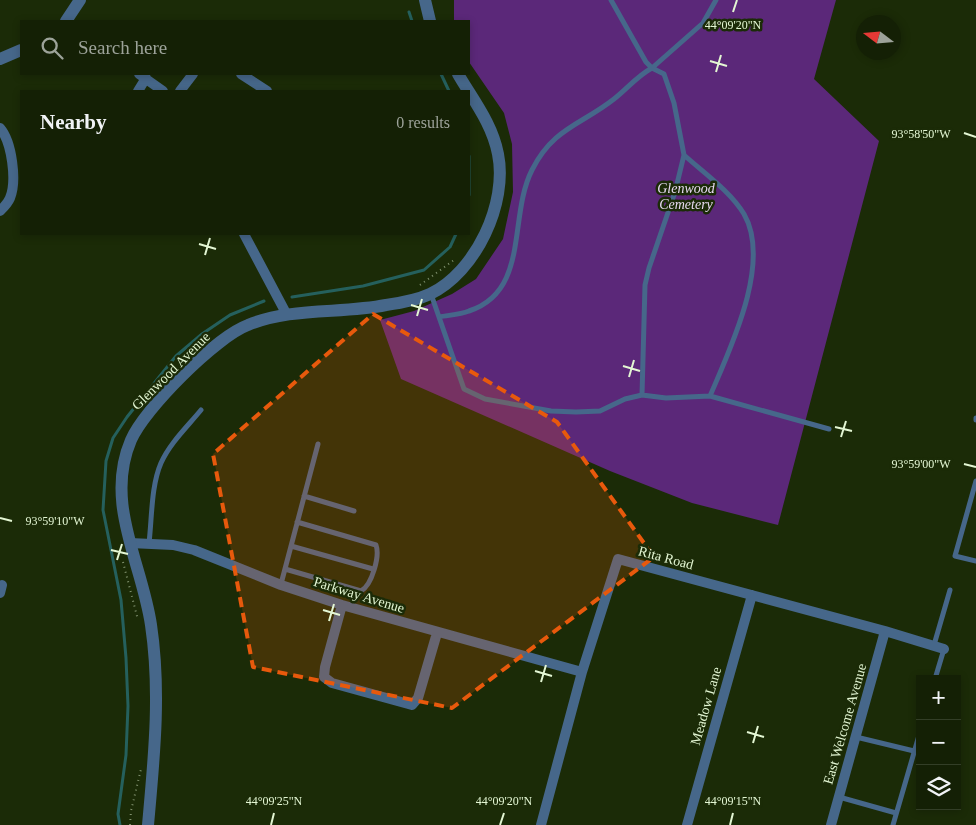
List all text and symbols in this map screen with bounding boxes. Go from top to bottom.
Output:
north arrow [856,15,901,60]
text: 44°09'20"N [705,18,762,32]
search box [20,20,470,75]
icon: search [38,34,66,62]
text: Search here [78,37,167,58]
text: Nearby [40,110,107,134]
text: 0 results [396,114,450,131]
text: 93°58'50"W [891,127,951,141]
park label: Glenwood Cemetery [657,181,716,212]
street label: Glenwood Avenue [129,329,213,413]
text: 93°59'00"W [891,457,951,471]
text: 93°59'10"W [25,514,85,528]
street label: Rita Road [637,543,695,573]
street label: Parkway Avenue [312,574,406,616]
street label: East Welcome Avenue [821,662,869,786]
street label: Meadow Lane [688,665,724,747]
map controls [916,675,961,810]
button: + [916,675,961,720]
button: − [916,720,961,765]
button: layers [916,765,961,810]
text: 44°09'25"N [246,794,303,808]
text: 44°09'20"N [476,794,533,808]
text: 44°09'15"N [705,794,762,808]

